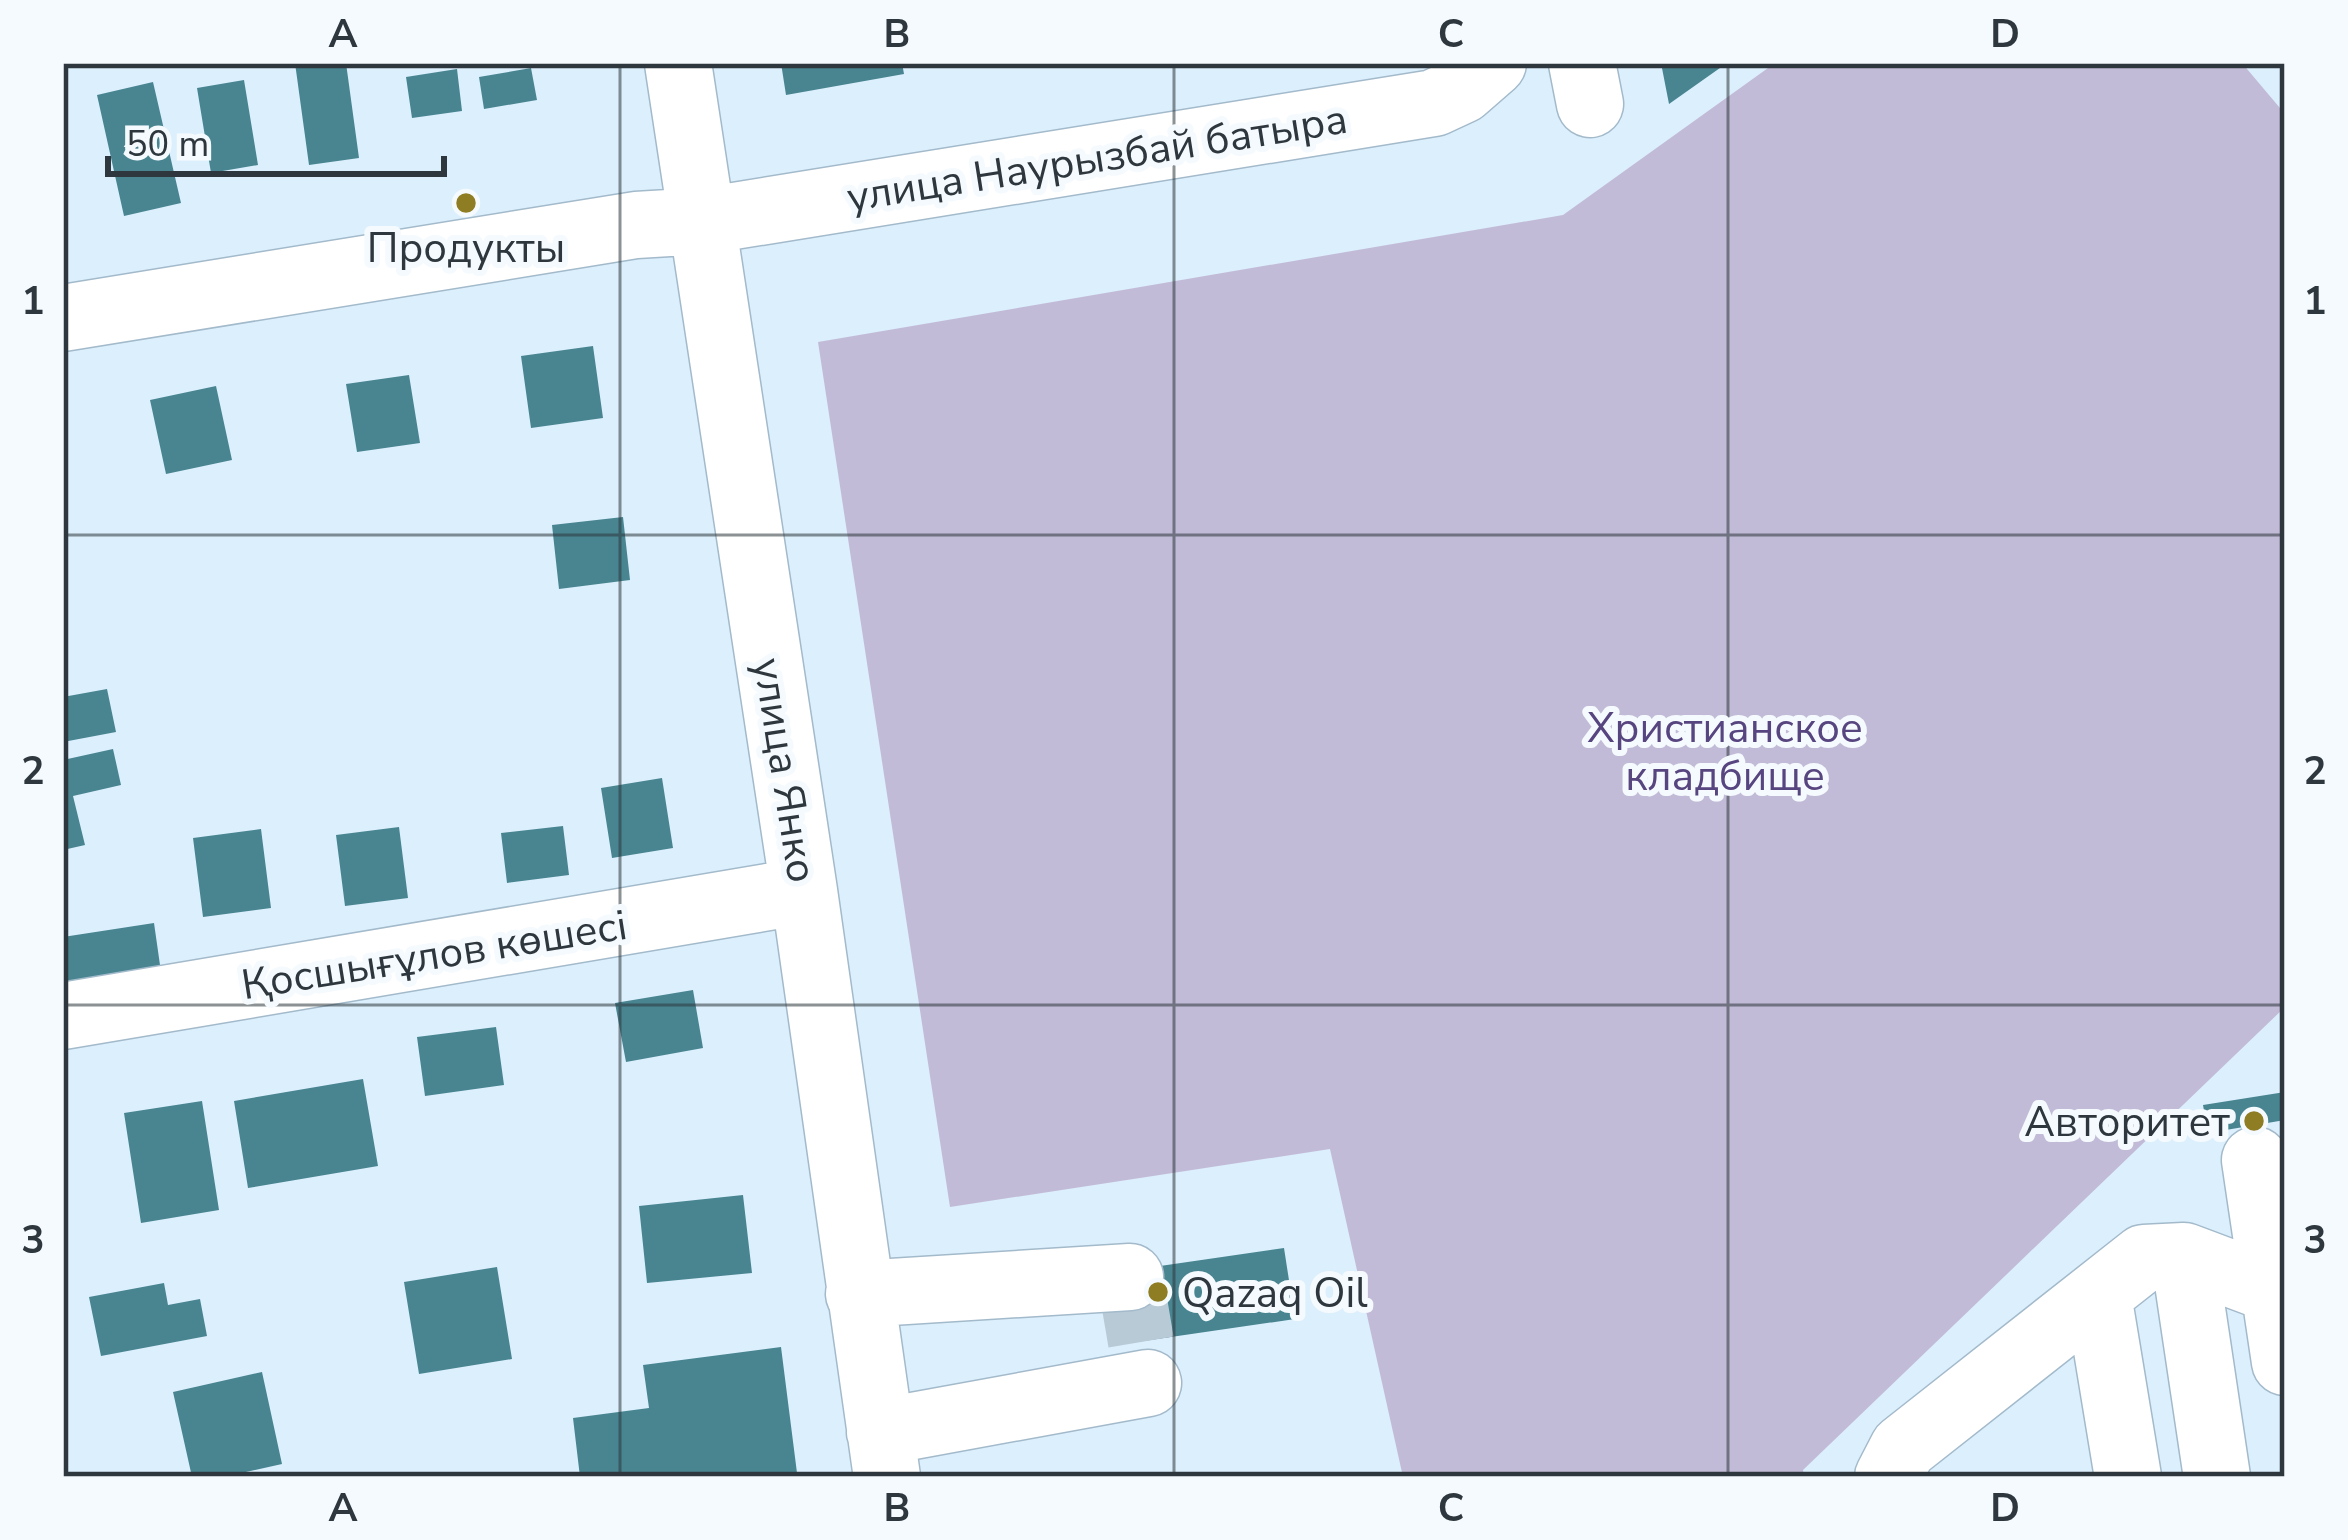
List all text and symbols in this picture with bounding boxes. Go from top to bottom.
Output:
text: A [328,8,358,61]
text: B [884,8,910,61]
text: C [1438,8,1464,61]
text: D [1990,8,2020,61]
street label: улица Наурызбай батыра [843,91,1352,226]
scale bar [108,102,444,176]
text: 50 m [126,120,209,169]
marker: Продукты [453,190,479,216]
place label: Продукты [367,220,565,277]
text: 1 [21,275,45,328]
text: 1 [2303,275,2327,328]
street label: улица Янко [739,654,830,887]
park label: Христианское кладбище [1587,700,1863,805]
text: 2 [21,745,45,798]
text: 2 [2303,745,2327,798]
street label: Қосшығұлов көшесі [237,897,631,1014]
place label: Авторитет [2024,1094,2230,1151]
marker: Авторитет [2241,1108,2267,1134]
text: 3 [21,1214,45,1267]
text: 3 [2303,1214,2327,1267]
place label: Qazaq Oil [1182,1265,1368,1322]
marker: Qazaq Oil [1145,1279,1171,1305]
text: A [328,1482,358,1535]
text: B [884,1482,910,1535]
text: C [1438,1482,1464,1535]
text: D [1990,1482,2020,1535]

